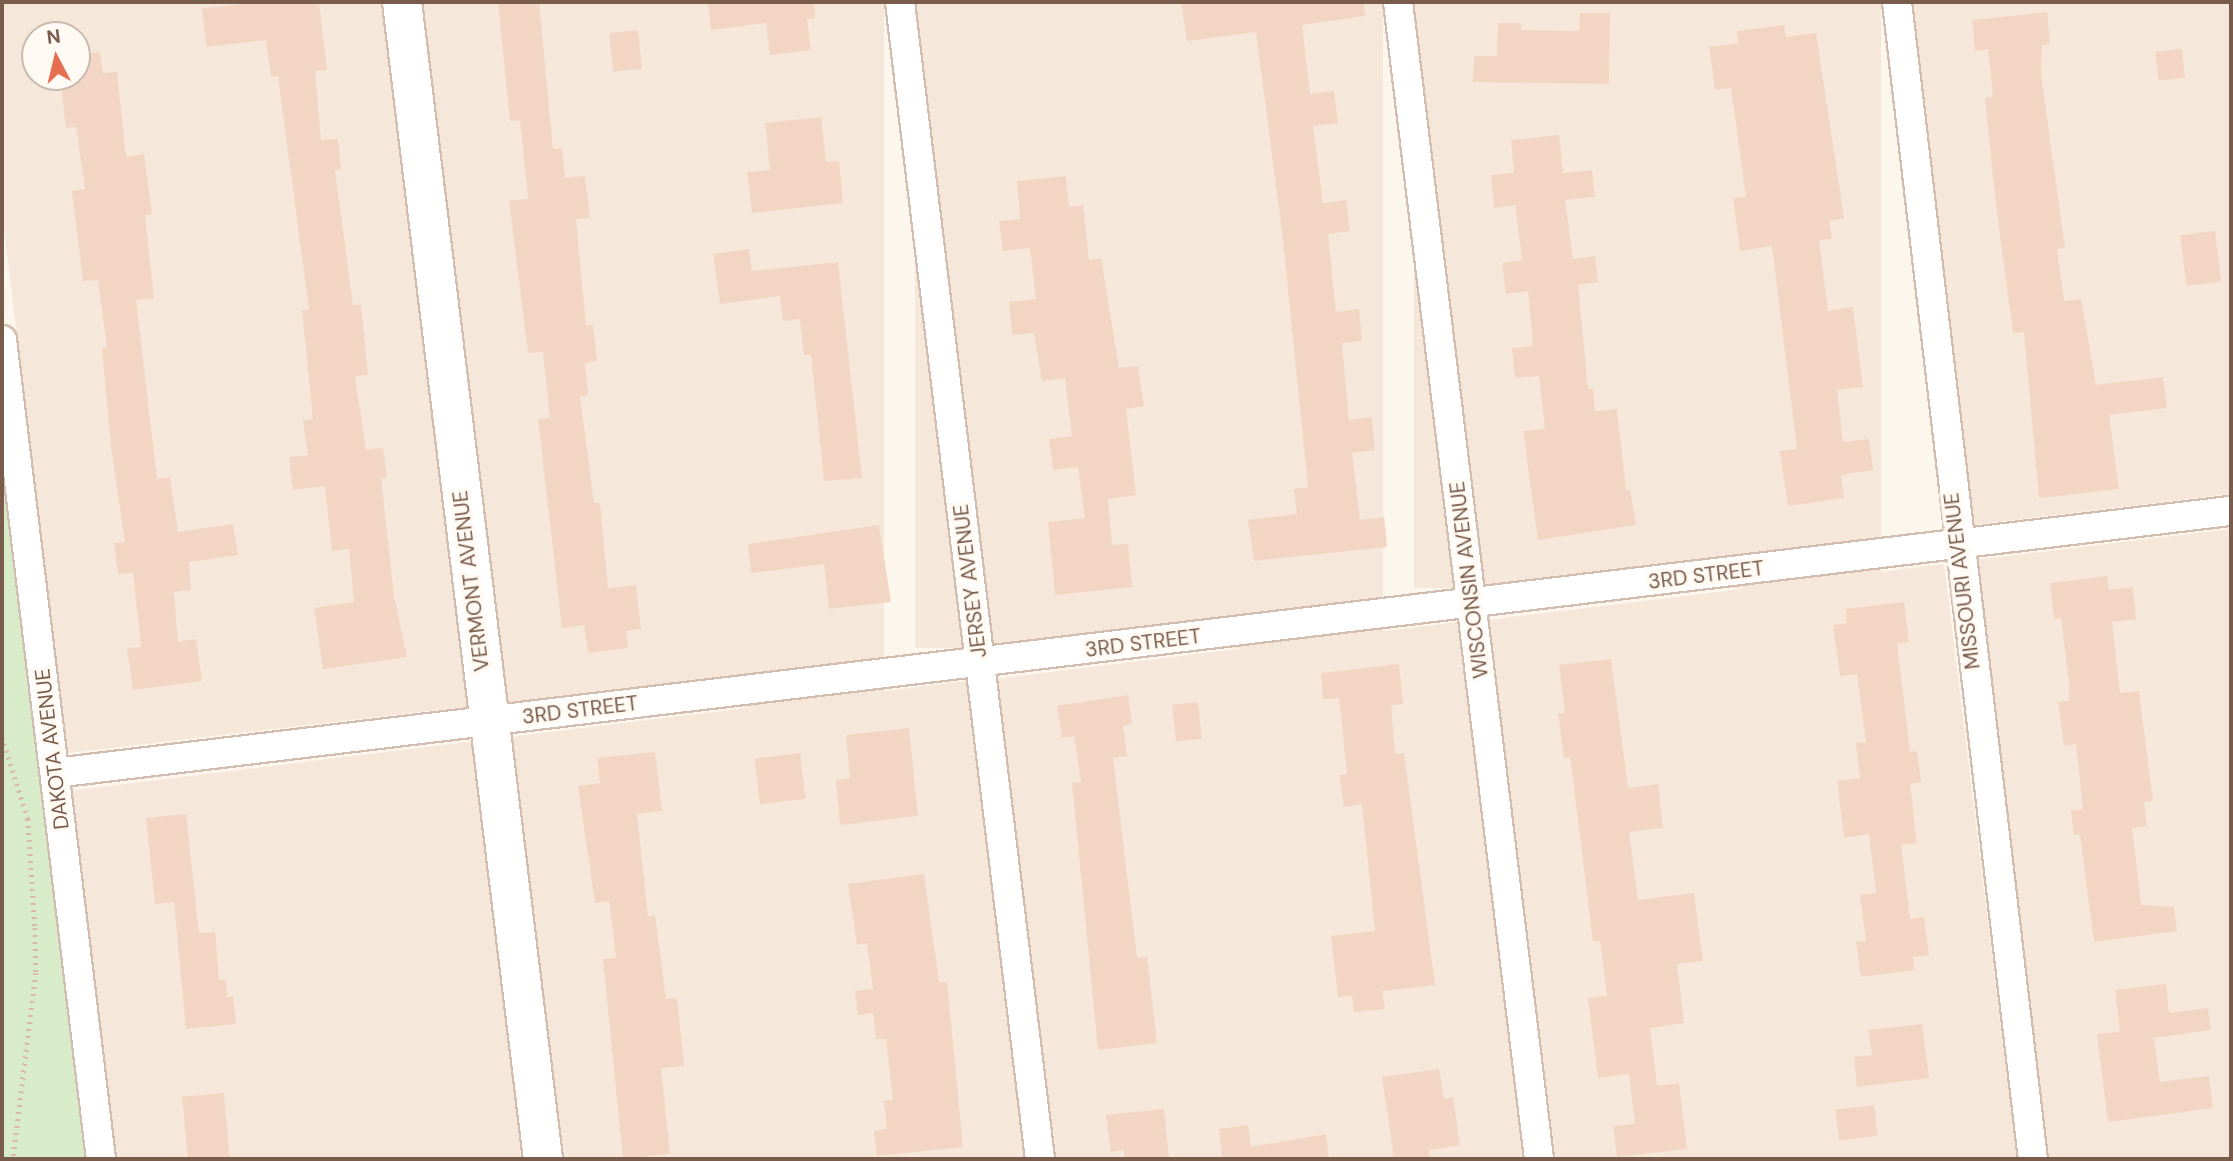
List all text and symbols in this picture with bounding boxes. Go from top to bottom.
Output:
north arrow [21,21,91,91]
text: N [45,23,62,50]
street label: WISCONSIN AVENUE [1444,480,1494,680]
street label: VERMONT AVENUE [447,489,495,673]
street label: MISSOURI AVENUE [1939,491,1985,671]
street label: JERSEY AVENUE [948,503,992,659]
street label: 3RD STREET [1647,555,1765,595]
street label: 3RD STREET [1084,623,1202,663]
street label: DAKOTA AVENUE [30,667,74,831]
street label: 3RD STREET [521,690,639,730]

